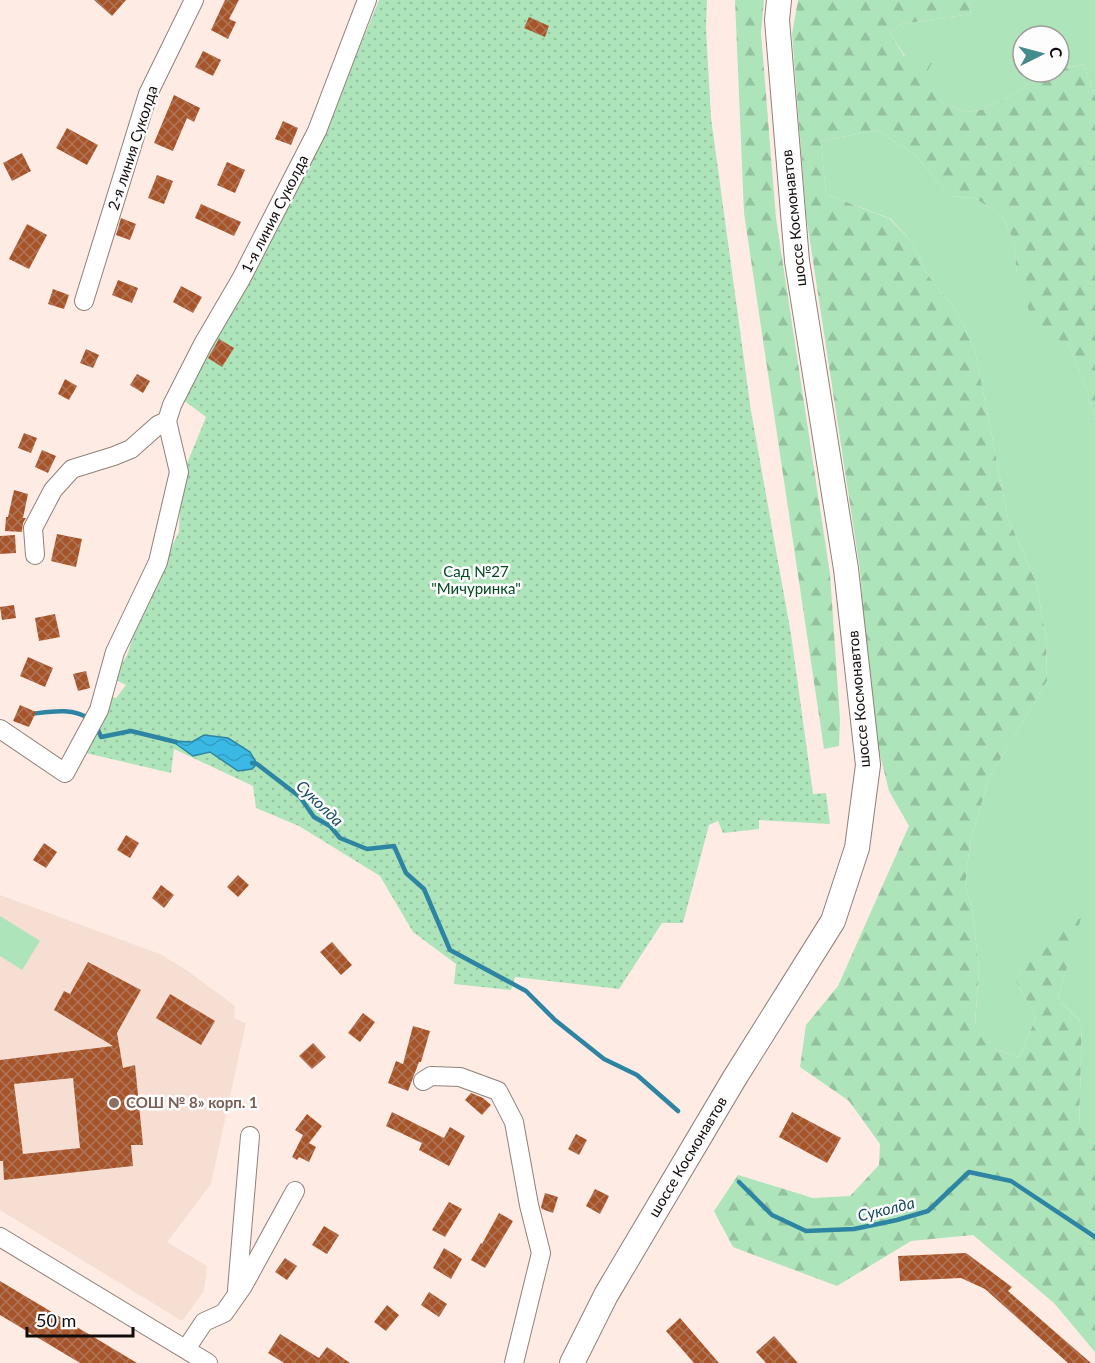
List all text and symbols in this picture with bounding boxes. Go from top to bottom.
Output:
north arrow [1011,24,1071,84]
text: С [1046,46,1066,59]
street label: 2-я линия Суколда [103,83,161,212]
street label: шоссе Космонавтов [777,149,809,287]
street label: 1-я линия Суколда [237,152,312,276]
park label: Сад №27 "Мичуринка" [431,562,521,597]
street label: шоссе Космонавтов [843,630,873,768]
water label: Суколда [293,776,348,830]
place label: СОШ № 8» корп. 1 [126,1093,258,1111]
street label: шоссе Космонавтов [644,1093,730,1220]
marker: СОШ № 8» корп. 1 [107,1096,121,1110]
water label: Суколда [855,1192,916,1225]
scale bar [27,1300,134,1338]
text: 50 m [36,1309,76,1331]

